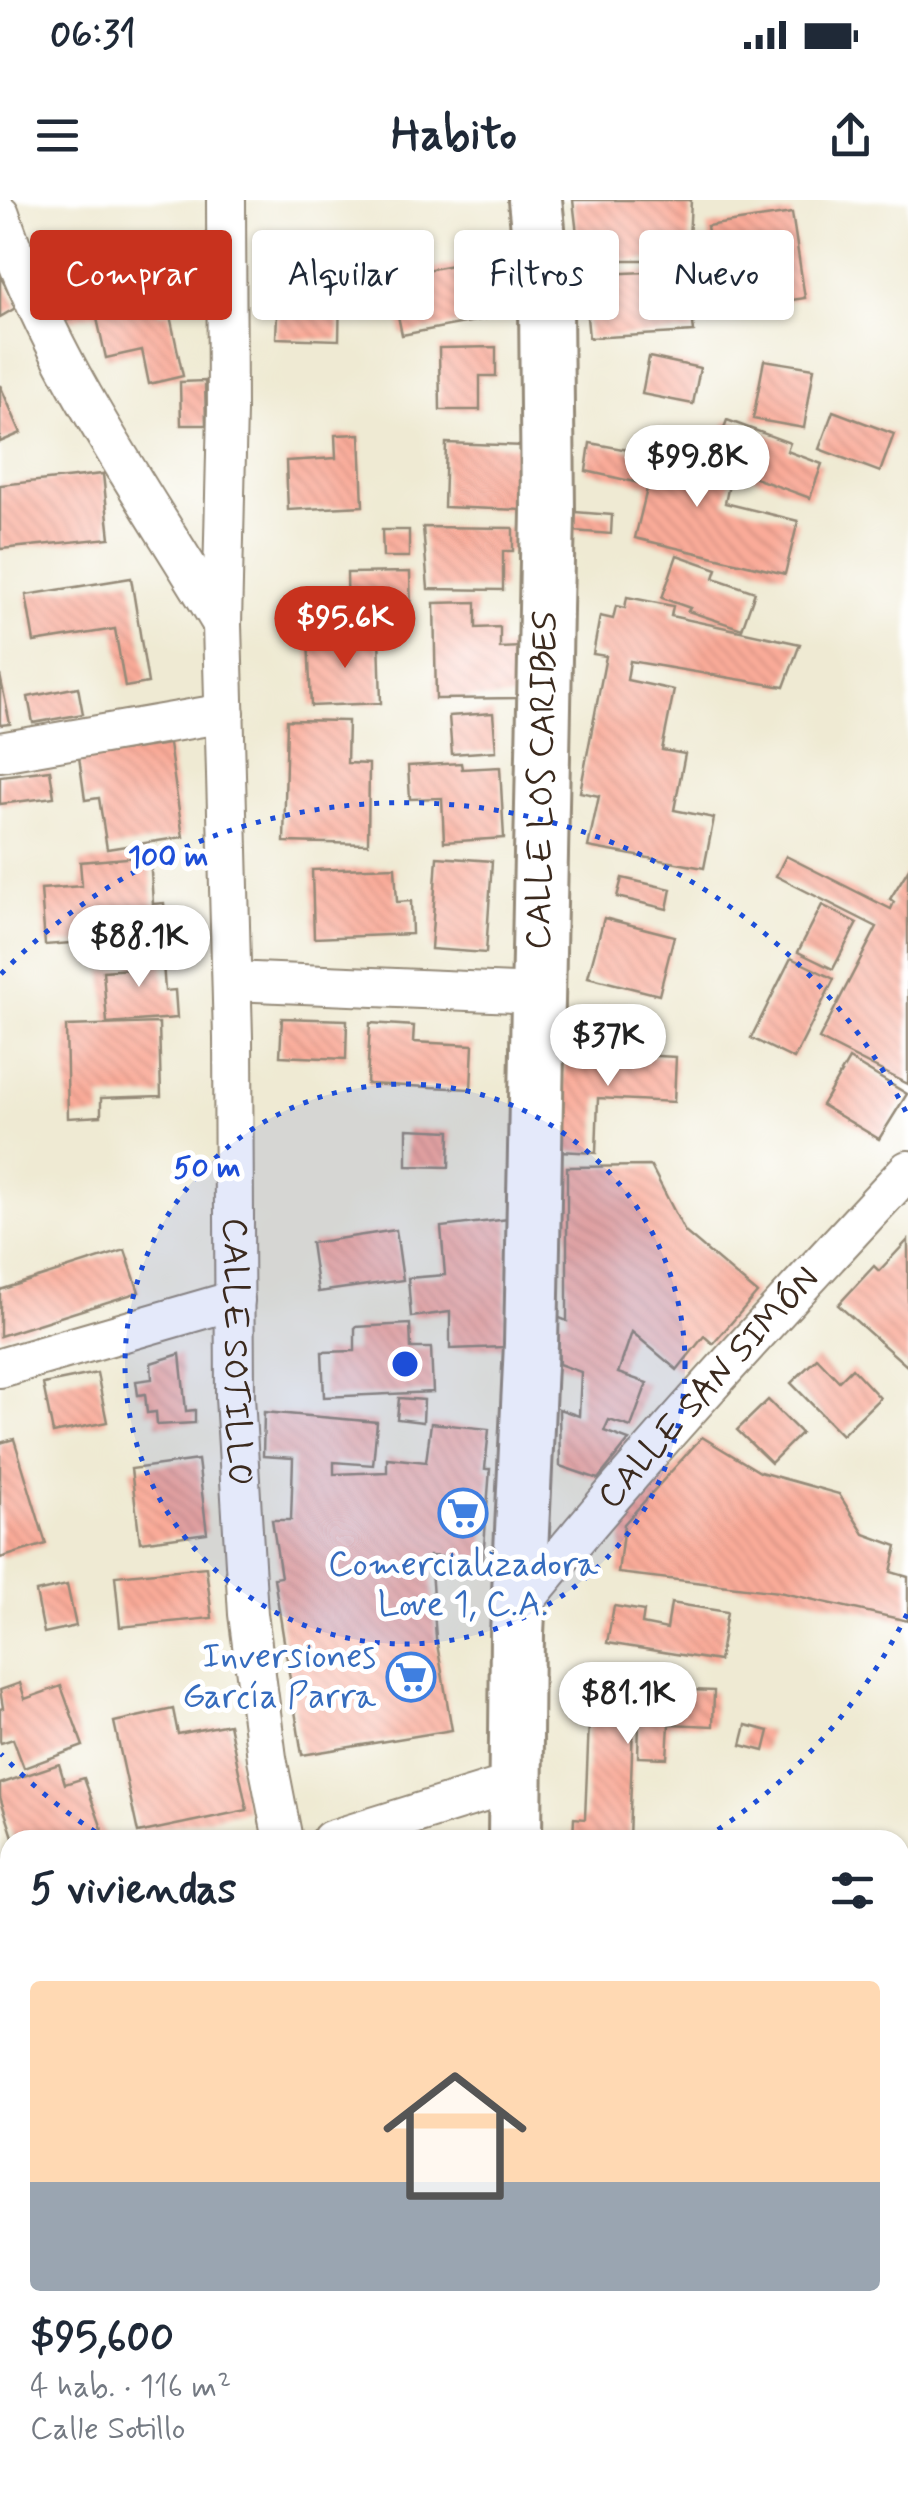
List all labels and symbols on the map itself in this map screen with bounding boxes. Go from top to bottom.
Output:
pin: $99.8K [616,425,778,510]
pin: $95.6K [264,586,426,671]
street label: CALLE LOS CARIBES [516,611,569,950]
text: 100 m [128,838,208,877]
pin: $88.1K [58,905,220,990]
pin: $37K [549,1004,667,1089]
text: 50 m [173,1149,241,1188]
street label: CALLE SOTILLO [211,1218,263,1487]
street label: CALLE SAN SIMÓN [588,1257,830,1519]
centre of rings [387,1346,423,1382]
supermarket icon: Comercializadora Love 1, C.A. [437,1487,489,1539]
place label: Comercializadora Love 1, C.A. [328,1542,599,1628]
place label: Inversiones García Parra [182,1634,377,1720]
supermarket icon: Inversiones García Parra [385,1651,437,1703]
pin: $81.1K [547,1662,709,1747]

